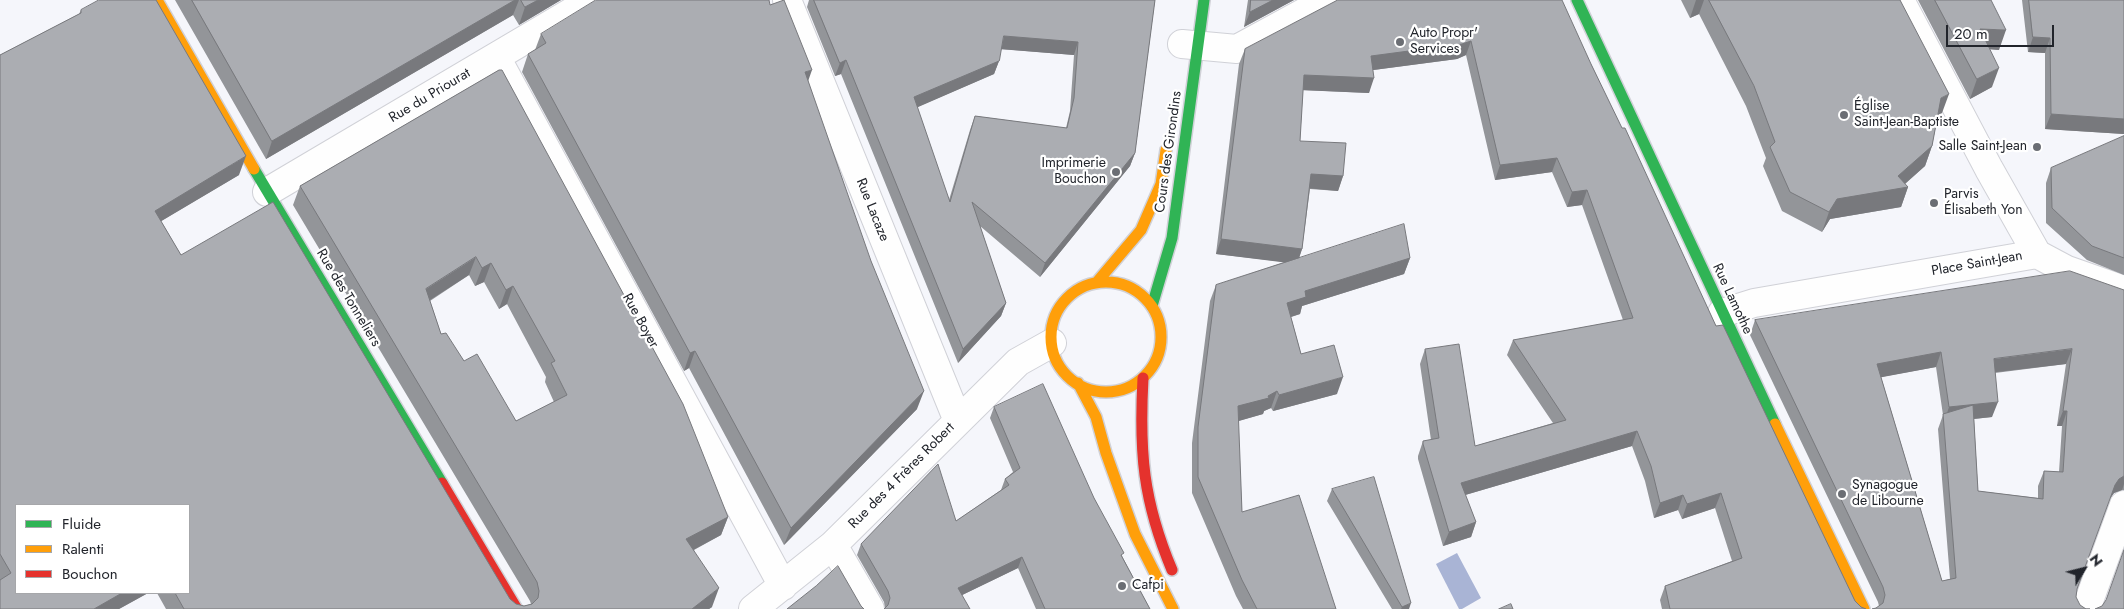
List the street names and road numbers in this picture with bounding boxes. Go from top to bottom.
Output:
street label: Rue du Priourat [386,65,474,127]
street label: Cours des Girondins [1152,90,1186,214]
street label: Rue Lacaze [852,176,892,244]
street label: Rue des Tonneliers [312,246,384,350]
street label: Place Saint-Jean [1930,248,2024,280]
street label: Rue Lamothe [1708,261,1756,337]
street label: Rue Boyer [618,291,662,351]
street label: Rue des 4 Frères Robert [846,420,958,532]

